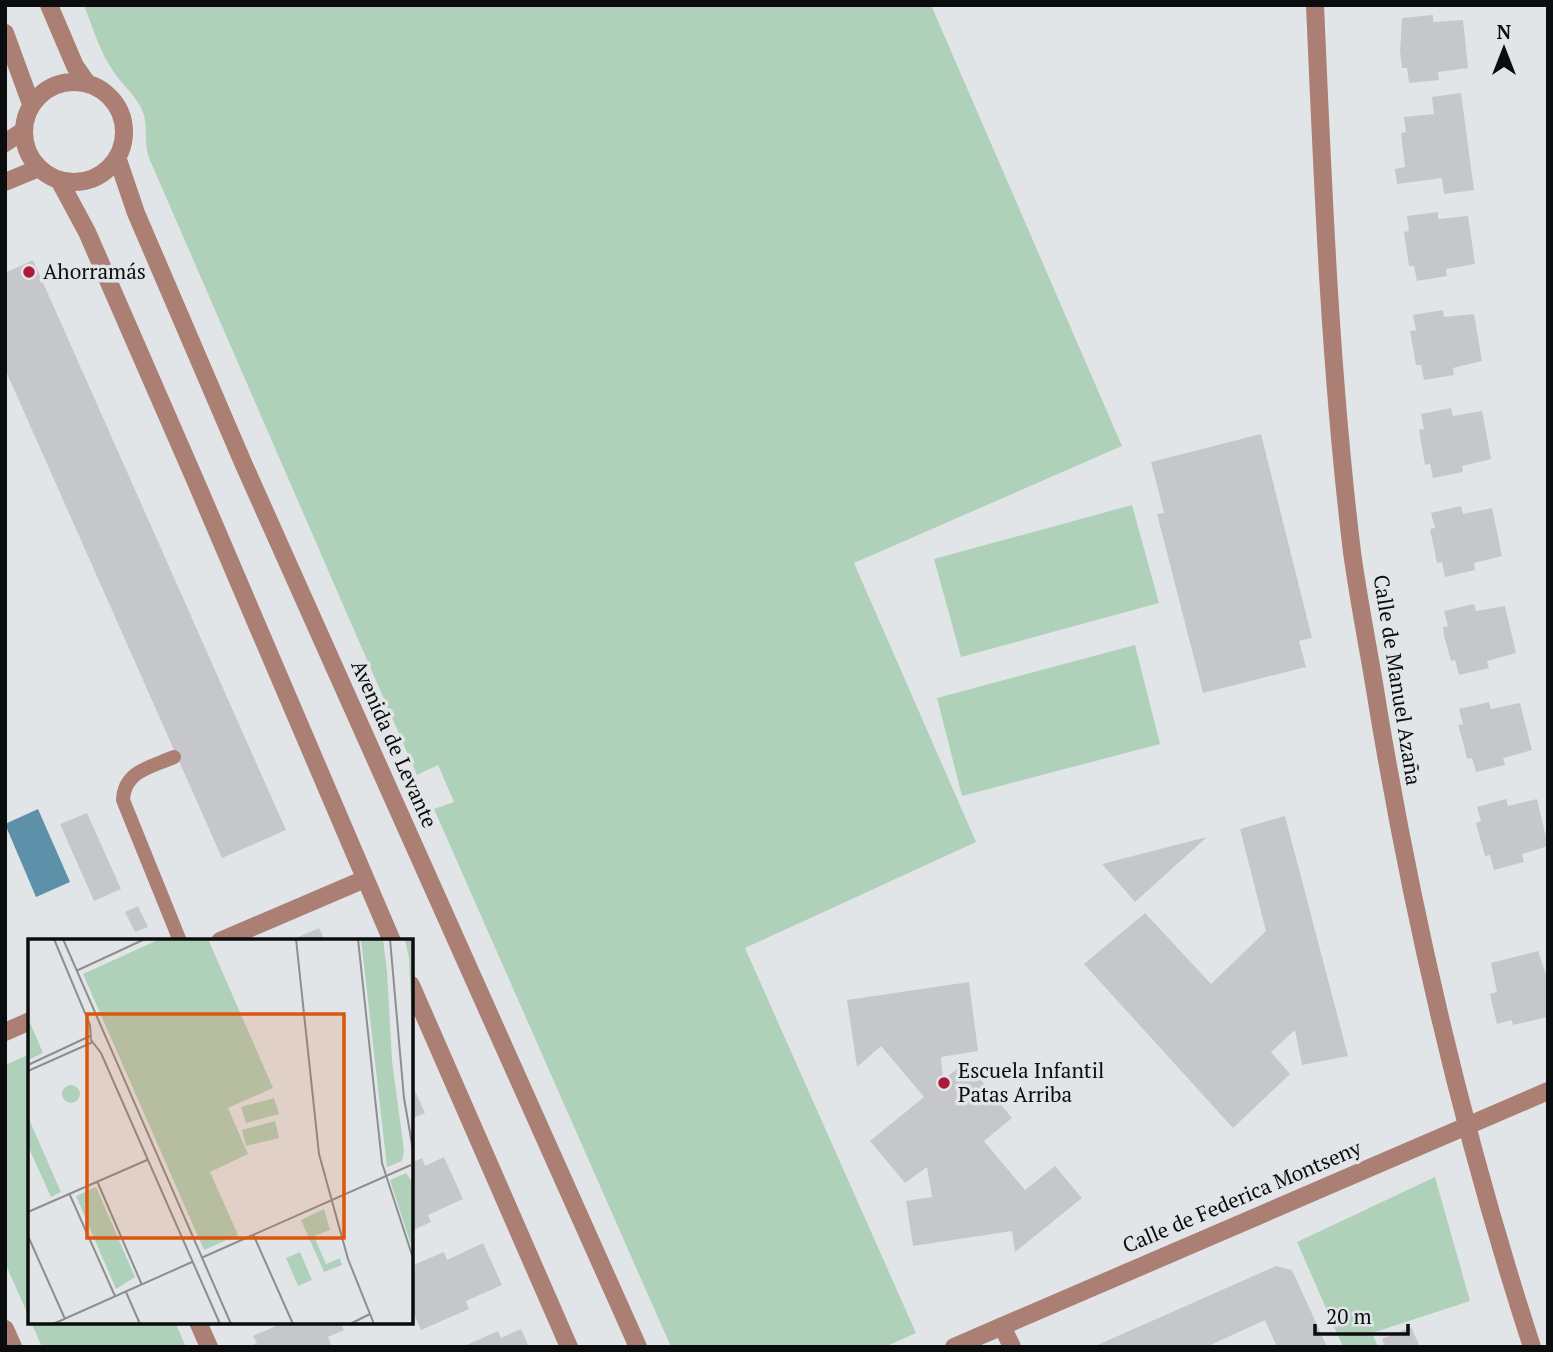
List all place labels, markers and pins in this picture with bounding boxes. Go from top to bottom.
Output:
place label: Ahorramás [43,257,146,285]
marker: Ahorramás [21,264,37,280]
place label: Escuela Infantil Patas Arriba [958,1056,1104,1108]
marker: Escuela Infantil Patas Arriba [936,1075,952,1091]

